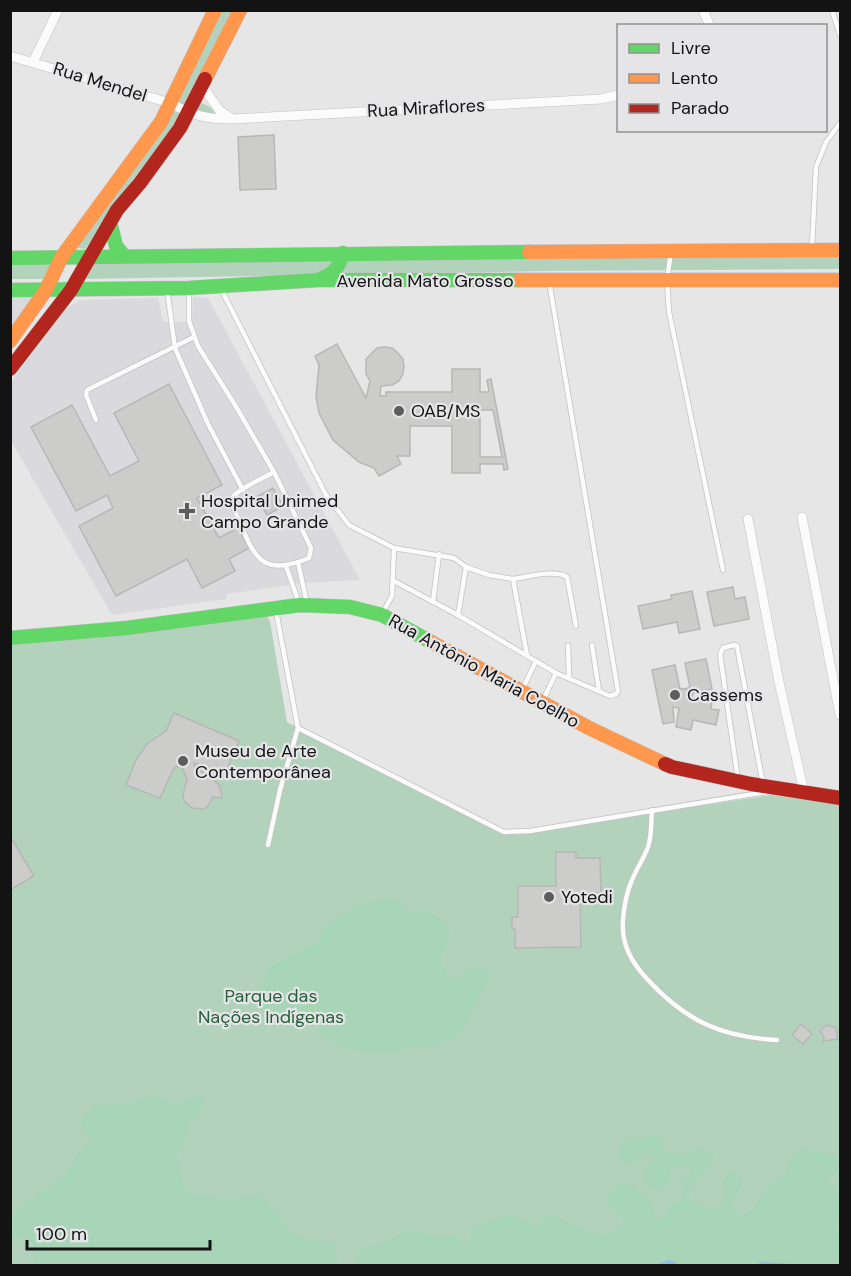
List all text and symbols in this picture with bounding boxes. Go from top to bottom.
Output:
legend [617,24,827,132]
text: Livre [671,36,711,60]
street label: Rua Mendel [50,56,150,108]
text: Lento [671,66,718,90]
street label: Rua Miraflores [367,93,485,123]
text: Parado [671,96,729,120]
street label: Avenida Mato Grosso [336,269,514,293]
place label: OAB/MS [411,399,481,423]
marker: OAB/MS [392,404,406,418]
place label: Hospital Unimed Campo Grande [201,489,338,534]
marker: Hospital Unimed Campo Grande [178,502,196,520]
street label: Rua Antônio Maria Coelho [384,608,584,734]
place label: Cassems [687,683,763,707]
marker: Cassems [668,688,682,702]
place label: Museu de Arte Contemporânea [195,739,331,784]
marker: Museu de Arte Contemporânea [176,754,190,768]
place label: Yotedi [561,885,613,909]
marker: Yotedi [542,890,556,904]
park label: Parque das Nações Indígenas [198,984,344,1029]
scale bar [27,1213,210,1251]
text: 100 m [36,1222,87,1246]

